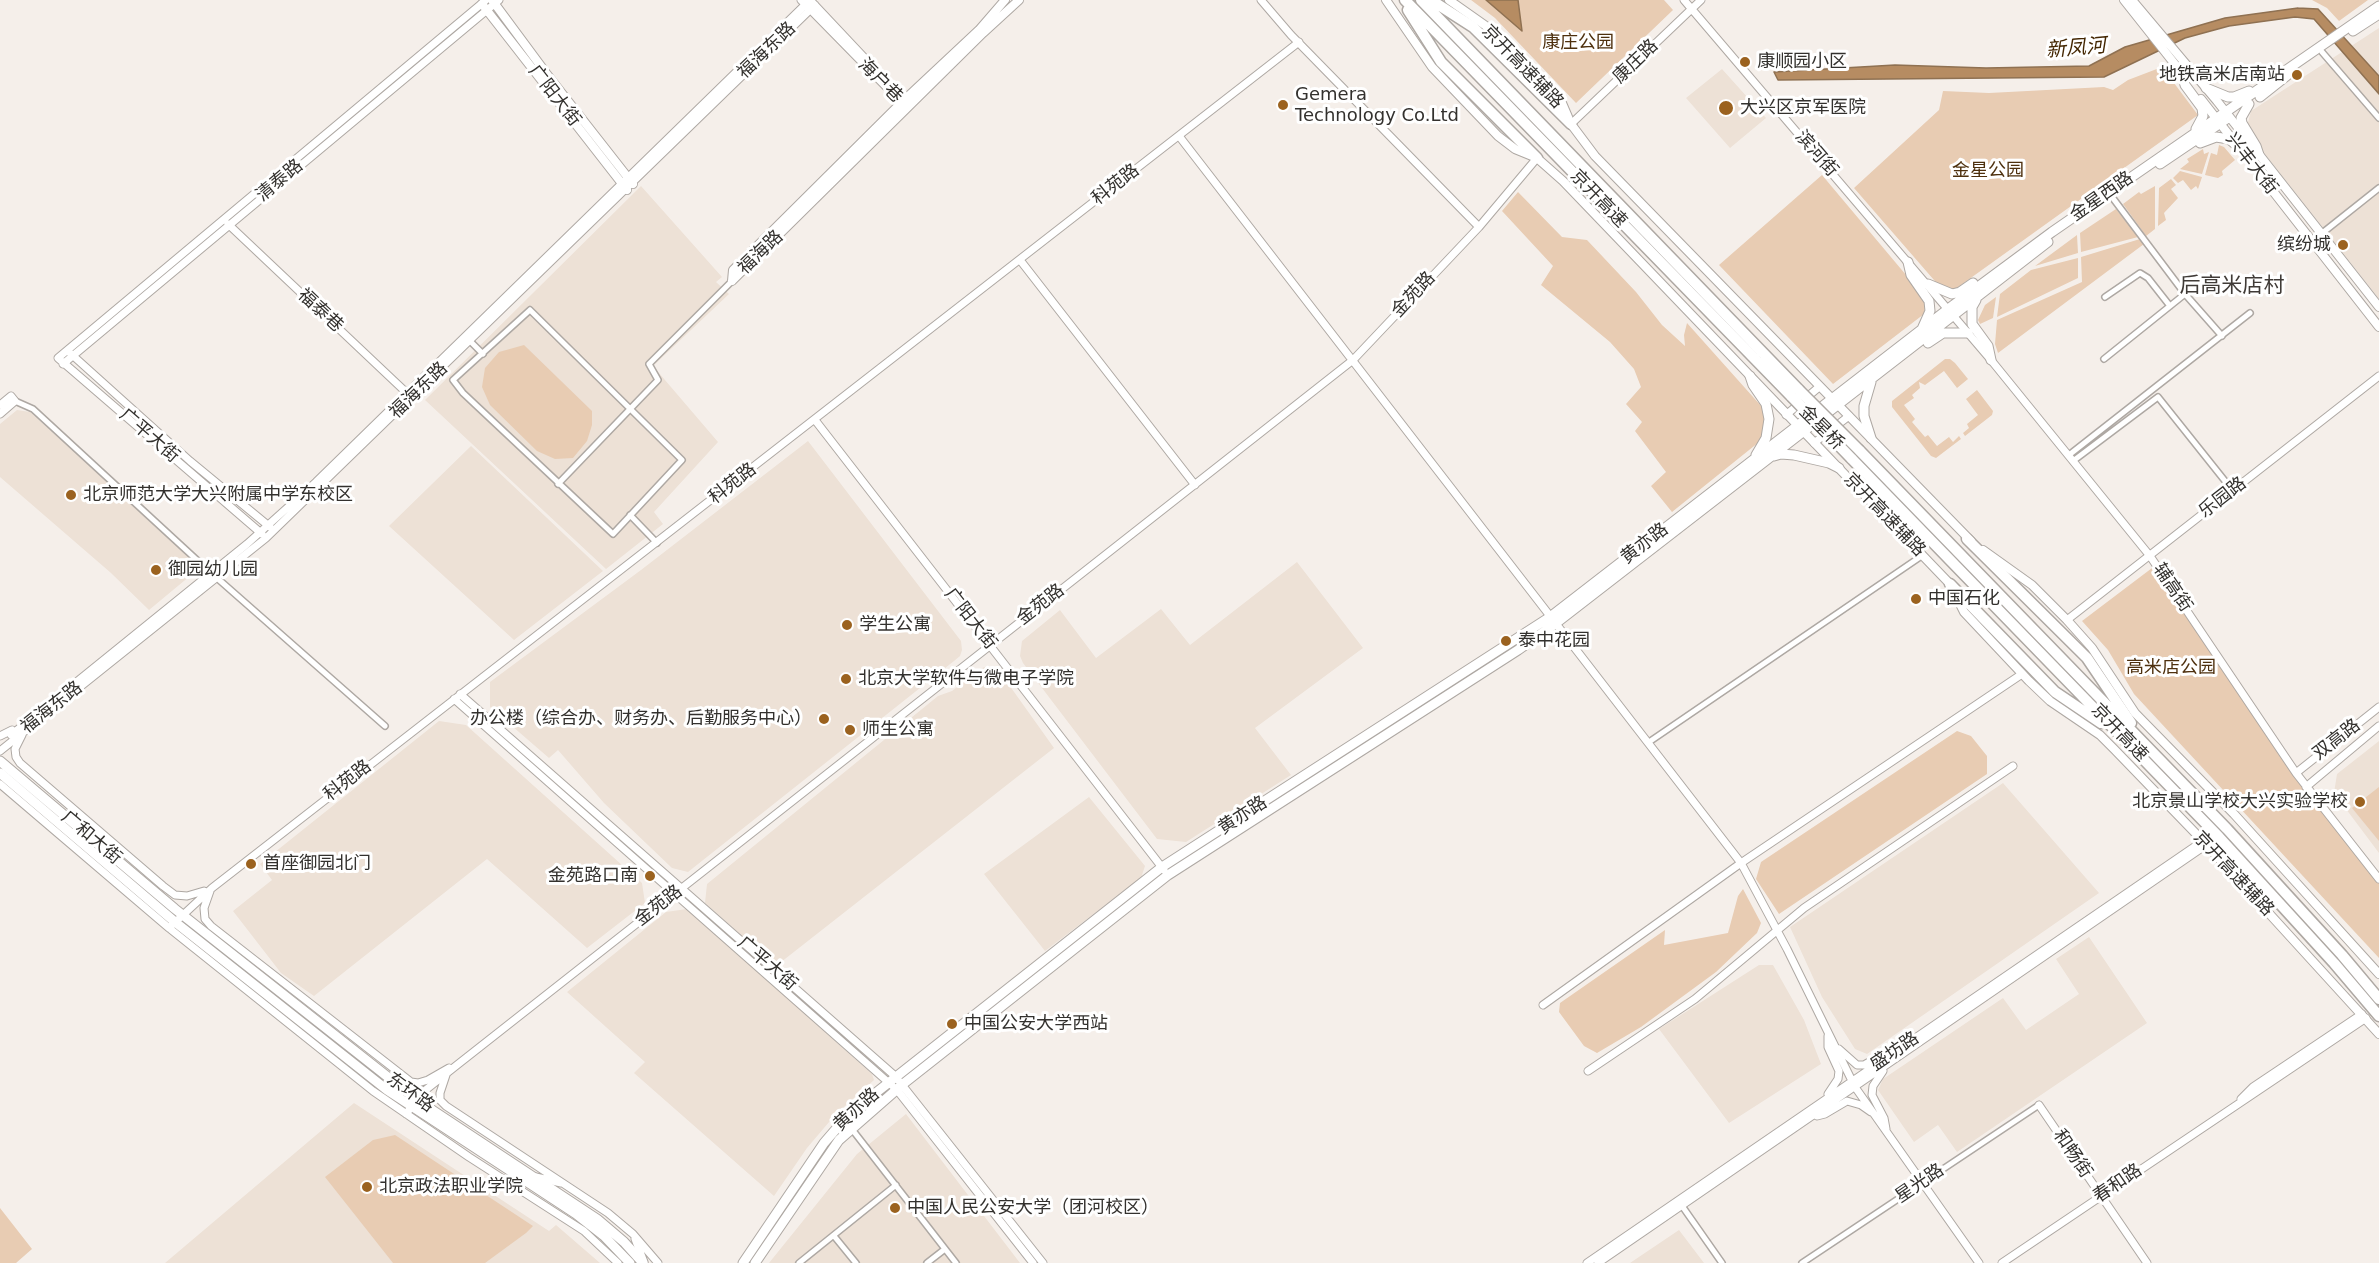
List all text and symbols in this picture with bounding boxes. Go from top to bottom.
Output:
street label: 福海东路 [734,18,800,84]
street label: 京开高速辅路 [1477,21,1567,113]
park label: 康庄公园 [1542,32,1614,54]
water label: 新凤河 [2045,34,2107,64]
street label: 康庄路 [1609,35,1663,89]
place label: 康顺园小区 [1757,51,1847,73]
street label: 海户巷 [853,54,907,108]
marker: 康顺园小区 [1738,55,1752,69]
street label: 广阳大街 [523,61,585,131]
place label: 地铁高米店南站 [2159,64,2285,86]
marker: 地铁高米店南站 [2290,68,2304,82]
place label: Gemera Technology Co.Ltd [1295,84,1459,127]
place label: 大兴区京军医院 [1740,97,1866,119]
marker: Gemera Technology Co.Ltd [1276,98,1290,112]
marker: 大兴区京军医院 [1717,99,1735,117]
street label: 滨河街 [1790,127,1842,181]
street label: 兴丰大街 [2220,129,2282,199]
street label: 清泰路 [252,155,308,207]
street label: 科苑路 [1088,160,1144,210]
park label: 金星公园 [1952,160,2024,182]
street label: 京开高速 [1565,166,1631,232]
street label: 金星西路 [2066,168,2138,226]
street label: 福海路 [734,226,788,280]
place label: 缤纷城 [2277,234,2331,256]
marker: 缤纷城 [2336,238,2350,252]
street label: 金苑路 [1388,268,1440,322]
district label: 后高米店村 [2180,274,2284,300]
street label: 福泰巷 [293,285,347,337]
street label: 福海东路 [386,358,452,424]
street label: 金星桥 [1794,401,1848,455]
street label: 广平大街 [115,404,183,468]
street label: 科苑路 [705,459,761,509]
street label: 京开高速辅路 [1839,469,1929,561]
street label: 乐园路 [2195,473,2251,523]
place label: 北京师范大学大兴附属中学东校区 [83,484,353,506]
marker: 北京师范大学大兴附属中学东校区 [64,488,78,502]
street label: 黄亦路 [1617,519,1673,569]
place label: 御园幼儿园 [168,559,258,581]
street label: 辅高街 [2148,560,2196,616]
marker: 御园幼儿园 [149,563,163,577]
street label: 金苑路 [1013,580,1069,630]
street label: 广阳大街 [939,584,1001,654]
place label: 中国石化 [1928,588,2000,610]
marker: 中国石化 [1909,592,1923,606]
place label: 学生公寓 [859,614,931,636]
marker: 学生公寓 [840,618,854,632]
place label: 泰中花园 [1518,630,1590,652]
marker: 泰中花园 [1499,634,1513,648]
park label: 高米店公园 [2126,657,2216,679]
place label: 北京大学软件与微电子学院 [858,668,1074,690]
marker: 北京大学软件与微电子学院 [839,672,853,686]
street label: 福海东路 [17,677,87,739]
street label: 京开高速 [2086,700,2152,766]
place label: 办公楼（综合办、财务办、后勤服务中心） [470,708,812,730]
marker: 办公楼（综合办、财务办、后勤服务中心） [817,712,831,726]
street label: 双高路 [2309,715,2365,765]
place label: 师生公寓 [862,719,934,741]
marker: 师生公寓 [843,723,857,737]
street label: 科苑路 [320,756,376,806]
place label: 北京景山学校大兴实验学校 [2132,791,2348,813]
street label: 黄亦路 [1214,792,1272,840]
marker: 北京景山学校大兴实验学校 [2353,795,2367,809]
street label: 广和大街 [56,807,126,869]
street label: 京开高速辅路 [2188,827,2278,921]
place label: 首座御园北门 [263,853,371,875]
marker: 首座御园北门 [244,857,258,871]
place label: 金苑路口南 [548,865,638,887]
marker: 金苑路口南 [643,869,657,883]
street label: 金苑路 [631,881,687,931]
street label: 广平大街 [733,932,801,996]
place label: 中国公安大学西站 [964,1013,1108,1035]
marker: 中国公安大学西站 [945,1017,959,1031]
street label: 盛坊路 [1867,1028,1923,1076]
street label: 东环路 [382,1068,438,1118]
street label: 黄亦路 [830,1084,884,1136]
street label: 和畅街 [2048,1126,2096,1182]
street label: 星光路 [1892,1160,1948,1208]
street label: 春和路 [2090,1160,2146,1208]
place label: 北京政法职业学院 [379,1176,523,1198]
marker: 北京政法职业学院 [360,1180,374,1194]
place label: 中国人民公安大学（团河校区） [907,1197,1159,1219]
marker: 中国人民公安大学（团河校区） [888,1201,902,1215]

